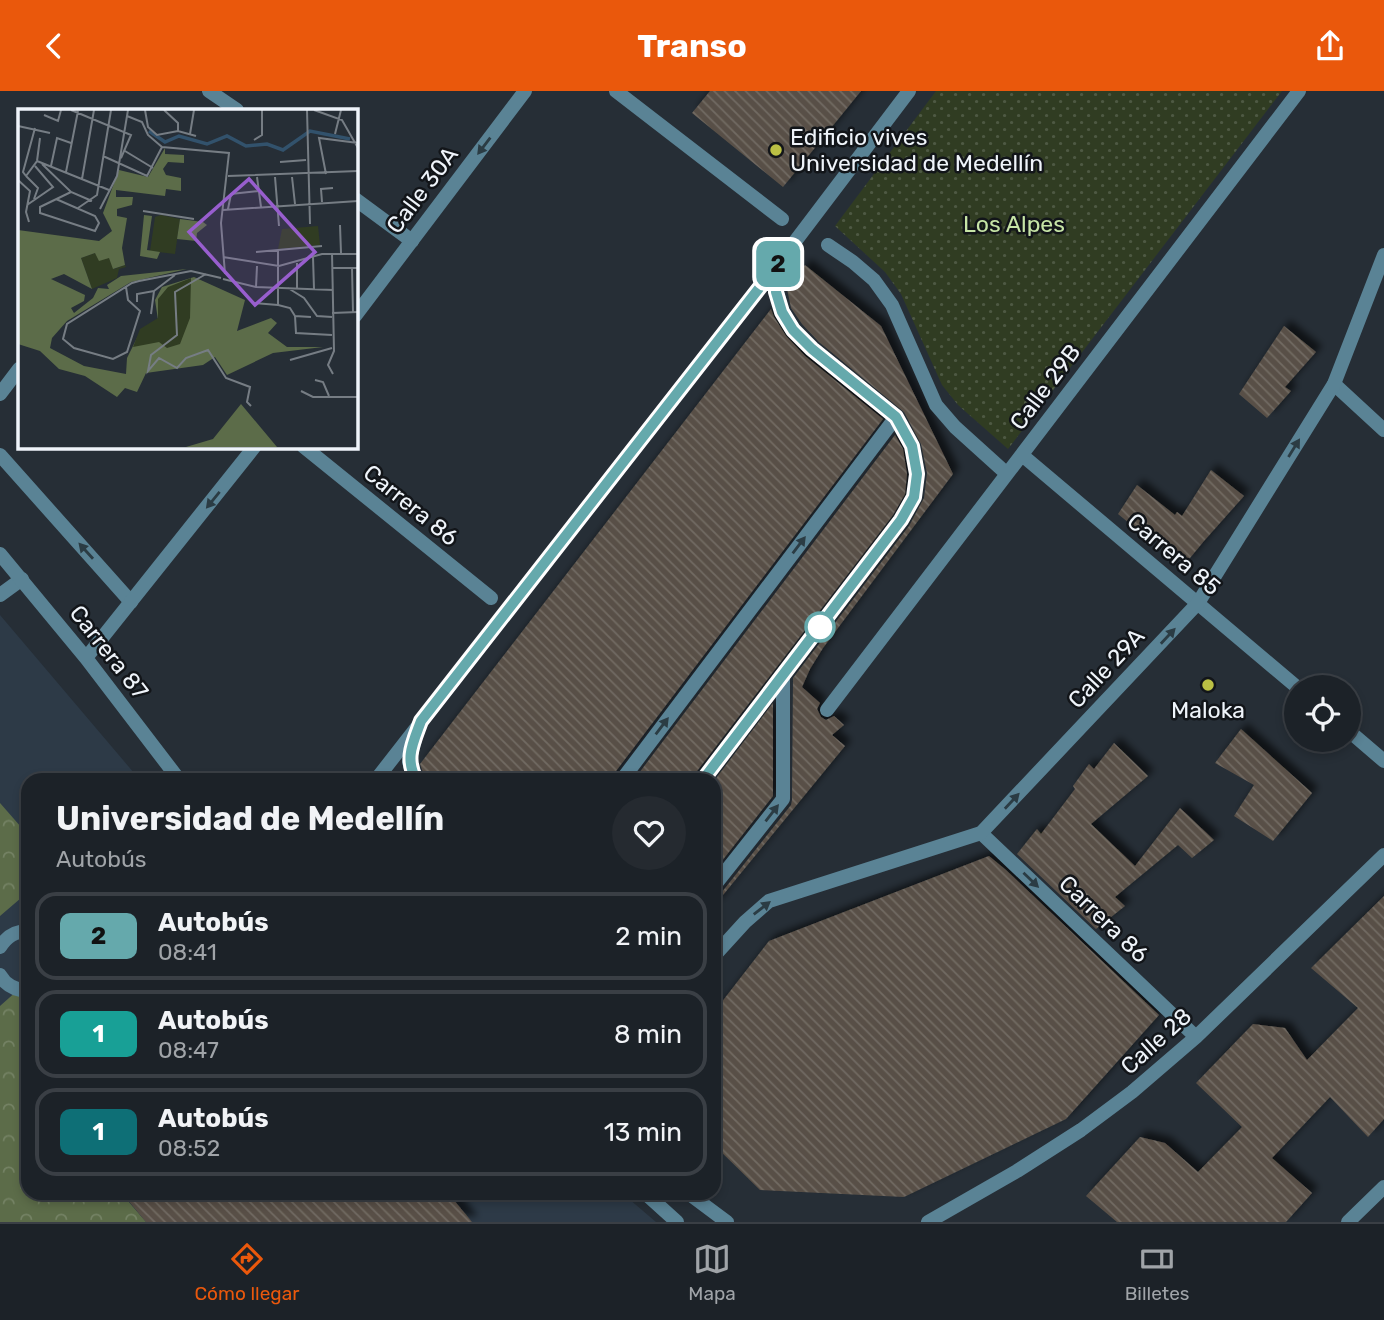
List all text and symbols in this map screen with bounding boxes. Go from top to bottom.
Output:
icon: back [35,27,73,65]
text: Transo [637,27,747,65]
icon: share [1311,27,1349,65]
inset map [18,109,357,448]
place label: Edificio vives Universidad de Medellín [790,123,1043,177]
one-way arrow [477,136,492,154]
street label: Calle 30A [380,141,464,239]
marker: Edificio vives Universidad de Medellín [768,142,784,158]
park label: Los Alpes [963,210,1065,238]
line badge: 2 [755,241,801,287]
text: 2 [770,250,786,278]
street label: Calle 29B [1004,339,1086,435]
one-way arrow [1288,438,1301,457]
street label: Carrera 86 [358,458,464,552]
one-way arrow [205,490,220,508]
street label: Carrera 85 [1122,507,1226,601]
one-way arrow [792,536,807,554]
one-way arrow [78,543,94,560]
street label: Carrera 87 [64,599,154,705]
unlabelled marker [805,612,835,642]
street label: Calle 29A [1062,622,1150,714]
one-way arrow [1159,628,1175,645]
map controls [1284,675,1361,752]
button: locate [1284,675,1361,752]
marker: Maloka [1200,677,1216,693]
place label: Maloka [1171,696,1245,724]
one-way arrow [654,717,668,735]
one-way arrow [1003,793,1019,810]
button: heart [612,796,686,870]
text: Universidad de Medellín [56,799,444,838]
one-way arrow [764,804,778,822]
text: Autobús [56,845,147,873]
street label: Carrera 86 [1053,869,1155,969]
one-way arrow [1022,872,1039,888]
one-way arrow [753,901,771,915]
text: Autobús [158,907,269,938]
text: 2 min [615,921,682,952]
text: 2 [91,922,106,950]
text: 08:41 [158,938,217,966]
street label: Calle 28 [1115,1002,1197,1080]
text: Autobús [158,1005,269,1036]
text: 8 min [614,1019,682,1050]
text: 1 [93,1020,104,1048]
text: 08:47 [158,1036,219,1064]
text: Autobús [158,1103,269,1134]
text: 13 min [604,1117,682,1148]
text: 1 [93,1118,104,1146]
text: 08:52 [158,1134,220,1162]
tab: Cómo llegar [194,1240,299,1305]
tab: Mapa [688,1240,736,1305]
tab: Billetes [1125,1240,1190,1305]

